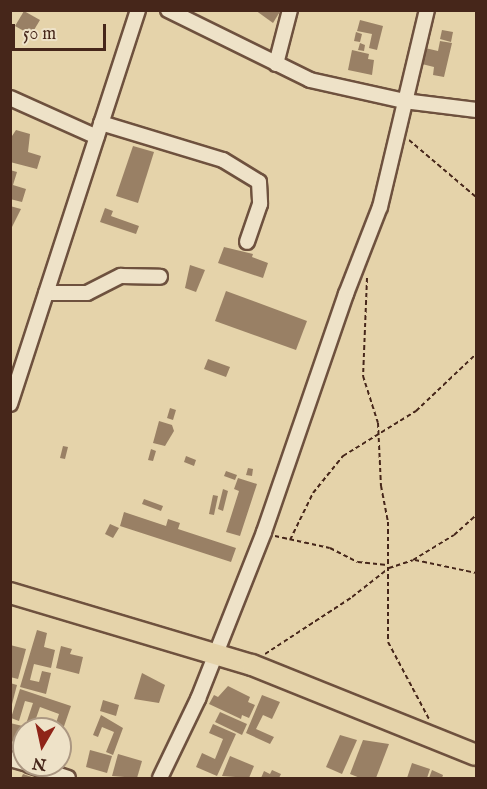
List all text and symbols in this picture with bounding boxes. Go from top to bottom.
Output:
scale bar [15,12,110,50]
text: 50 m [23,23,56,46]
north arrow [12,717,72,777]
text: N [31,752,48,774]

